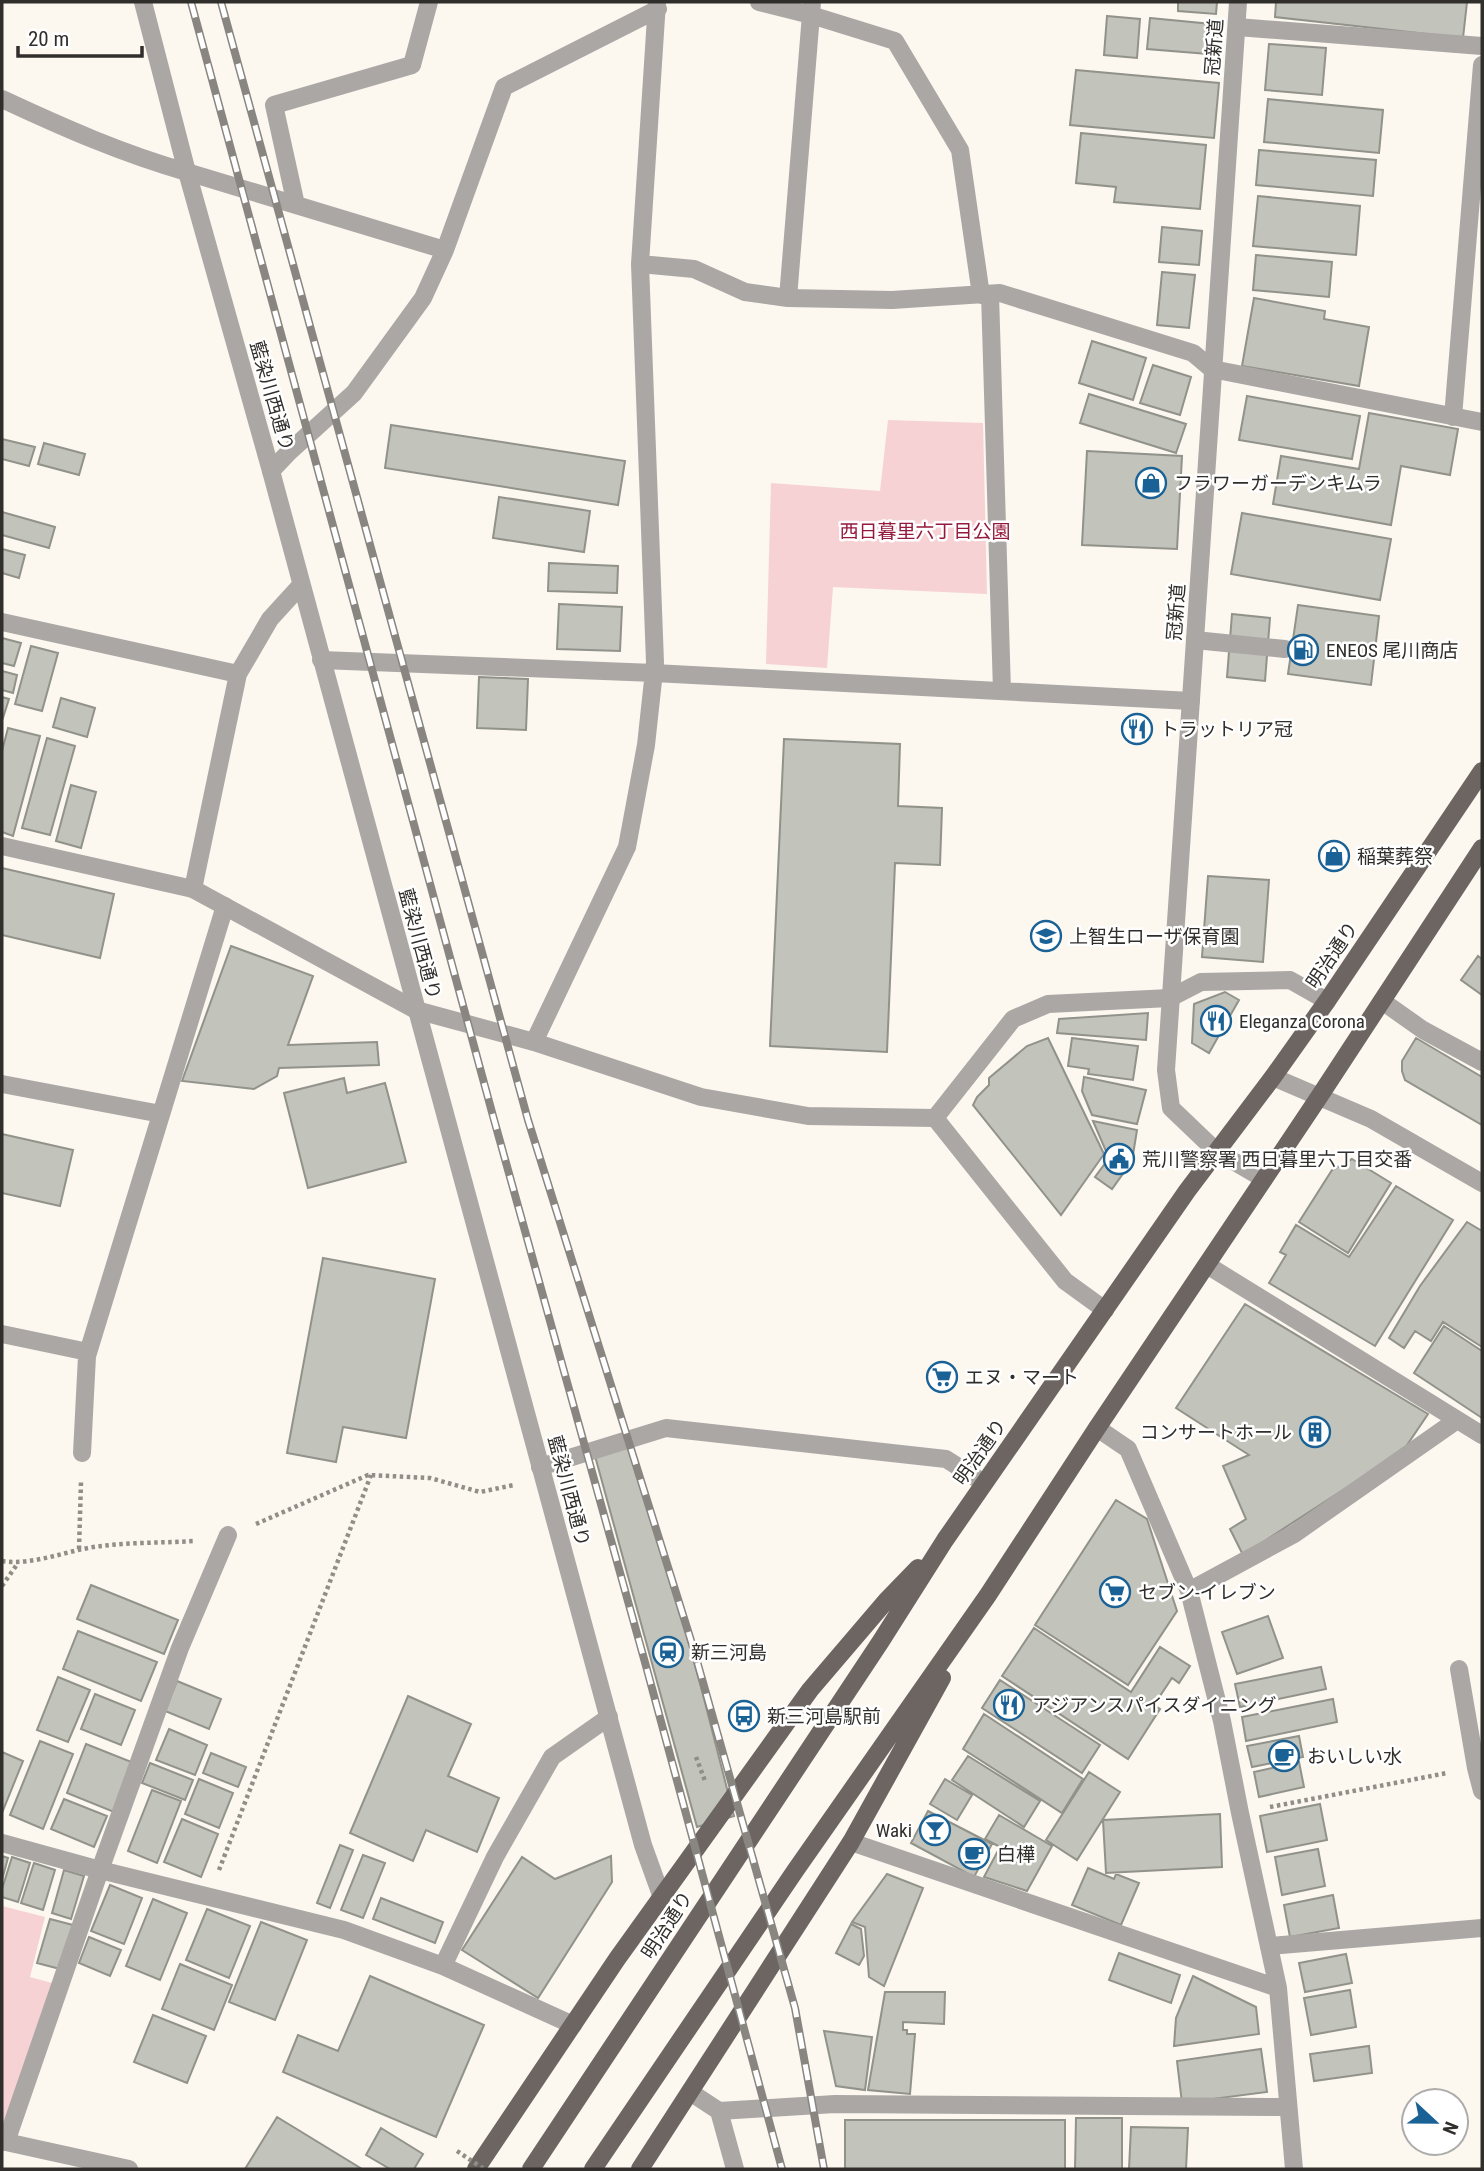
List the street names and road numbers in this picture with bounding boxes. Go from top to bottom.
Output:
street label: 冠新道 [1201,18,1227,76]
street label: 藍染川西通り [245,338,299,454]
street label: 冠新道 [1163,583,1189,641]
street label: 藍染川西通り [394,886,446,1002]
street label: 明治通り [1301,917,1363,993]
street label: 明治通り [949,1414,1011,1490]
street label: 藍染川西通り [543,1433,595,1549]
street label: 明治通り [637,1887,697,1963]

